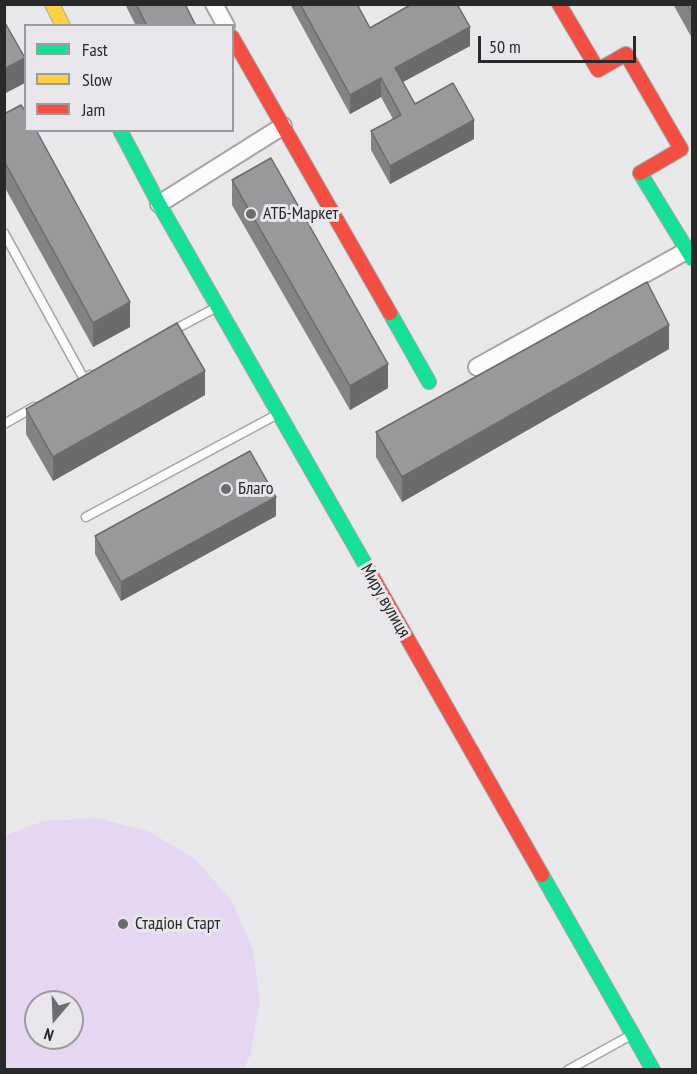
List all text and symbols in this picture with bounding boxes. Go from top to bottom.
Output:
legend [24,24,234,132]
scale bar [481,24,638,62]
text: 50 m [489,35,521,58]
text: Fast [82,38,108,61]
text: Slow [82,68,112,91]
text: Jam [82,98,105,121]
place label: АТБ-Маркет [263,203,338,225]
marker: АТБ-Маркет [244,207,258,221]
place label: Благо [238,478,273,500]
marker: Благо [219,482,233,496]
street label: Миру вулиця [355,560,415,642]
place label: Стадіон Старт [135,913,220,935]
marker: Стадіон Старт [116,917,130,931]
north arrow [24,990,84,1050]
text: N [41,1024,56,1046]

